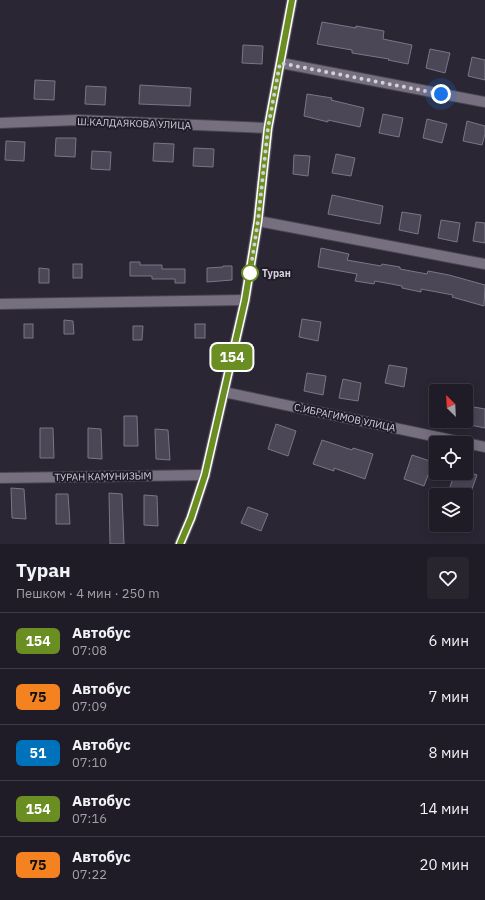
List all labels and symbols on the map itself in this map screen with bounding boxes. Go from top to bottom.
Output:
your location [431,84,451,104]
street label: Ш.КАЛДАЯКОВА УЛИЦА [77,115,192,132]
marker: Туран [241,264,259,282]
place label: Туран [262,267,291,280]
line badge: 154 [209,344,255,370]
north arrow [429,384,473,428]
street label: С.ИБРАГИМОВ УЛИЦА [293,400,397,435]
street label: ТУРАН КАМУНИЗЫМ [54,469,152,484]

